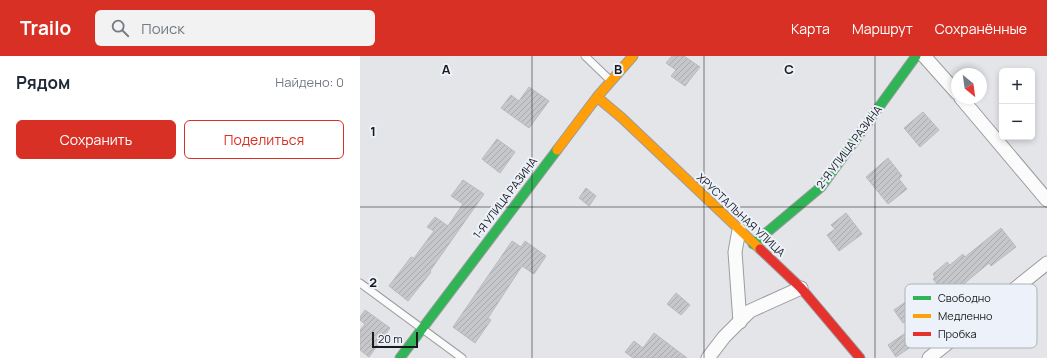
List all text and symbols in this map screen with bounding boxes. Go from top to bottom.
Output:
search box [95,10,375,46]
text: Trailo [20,15,71,41]
icon: search [109,17,131,39]
text: Поиск [141,18,185,39]
text: Карта [791,19,830,38]
text: Маршрут [852,19,913,38]
text: Сохранённые [935,19,1027,38]
text: A [442,60,451,78]
text: B [614,60,622,78]
text: C [784,60,794,78]
north arrow [951,68,987,104]
map controls [999,68,1035,140]
button: + [999,68,1035,104]
text: Рядом [16,71,70,94]
text: Найдено: 0 [275,73,344,91]
street label: 2-Я УЛИЦА РАЗИНА [812,102,885,191]
button: − [999,104,1035,140]
button: Сохранить [16,120,176,159]
button: Поделиться [184,120,344,159]
text: 1 [370,122,376,140]
street label: 1-Я УЛИЦА РАЗИНА [469,154,540,241]
street label: ХРУСТАЛЬНАЯ УЛИЦА [694,170,789,260]
text: 2 [369,273,377,291]
legend [905,284,1037,348]
text: Свободно [938,290,991,305]
text: Медленно [938,308,993,323]
text: Пробка [938,326,977,341]
scale bar [372,330,418,349]
text: 20 m [378,331,403,346]

